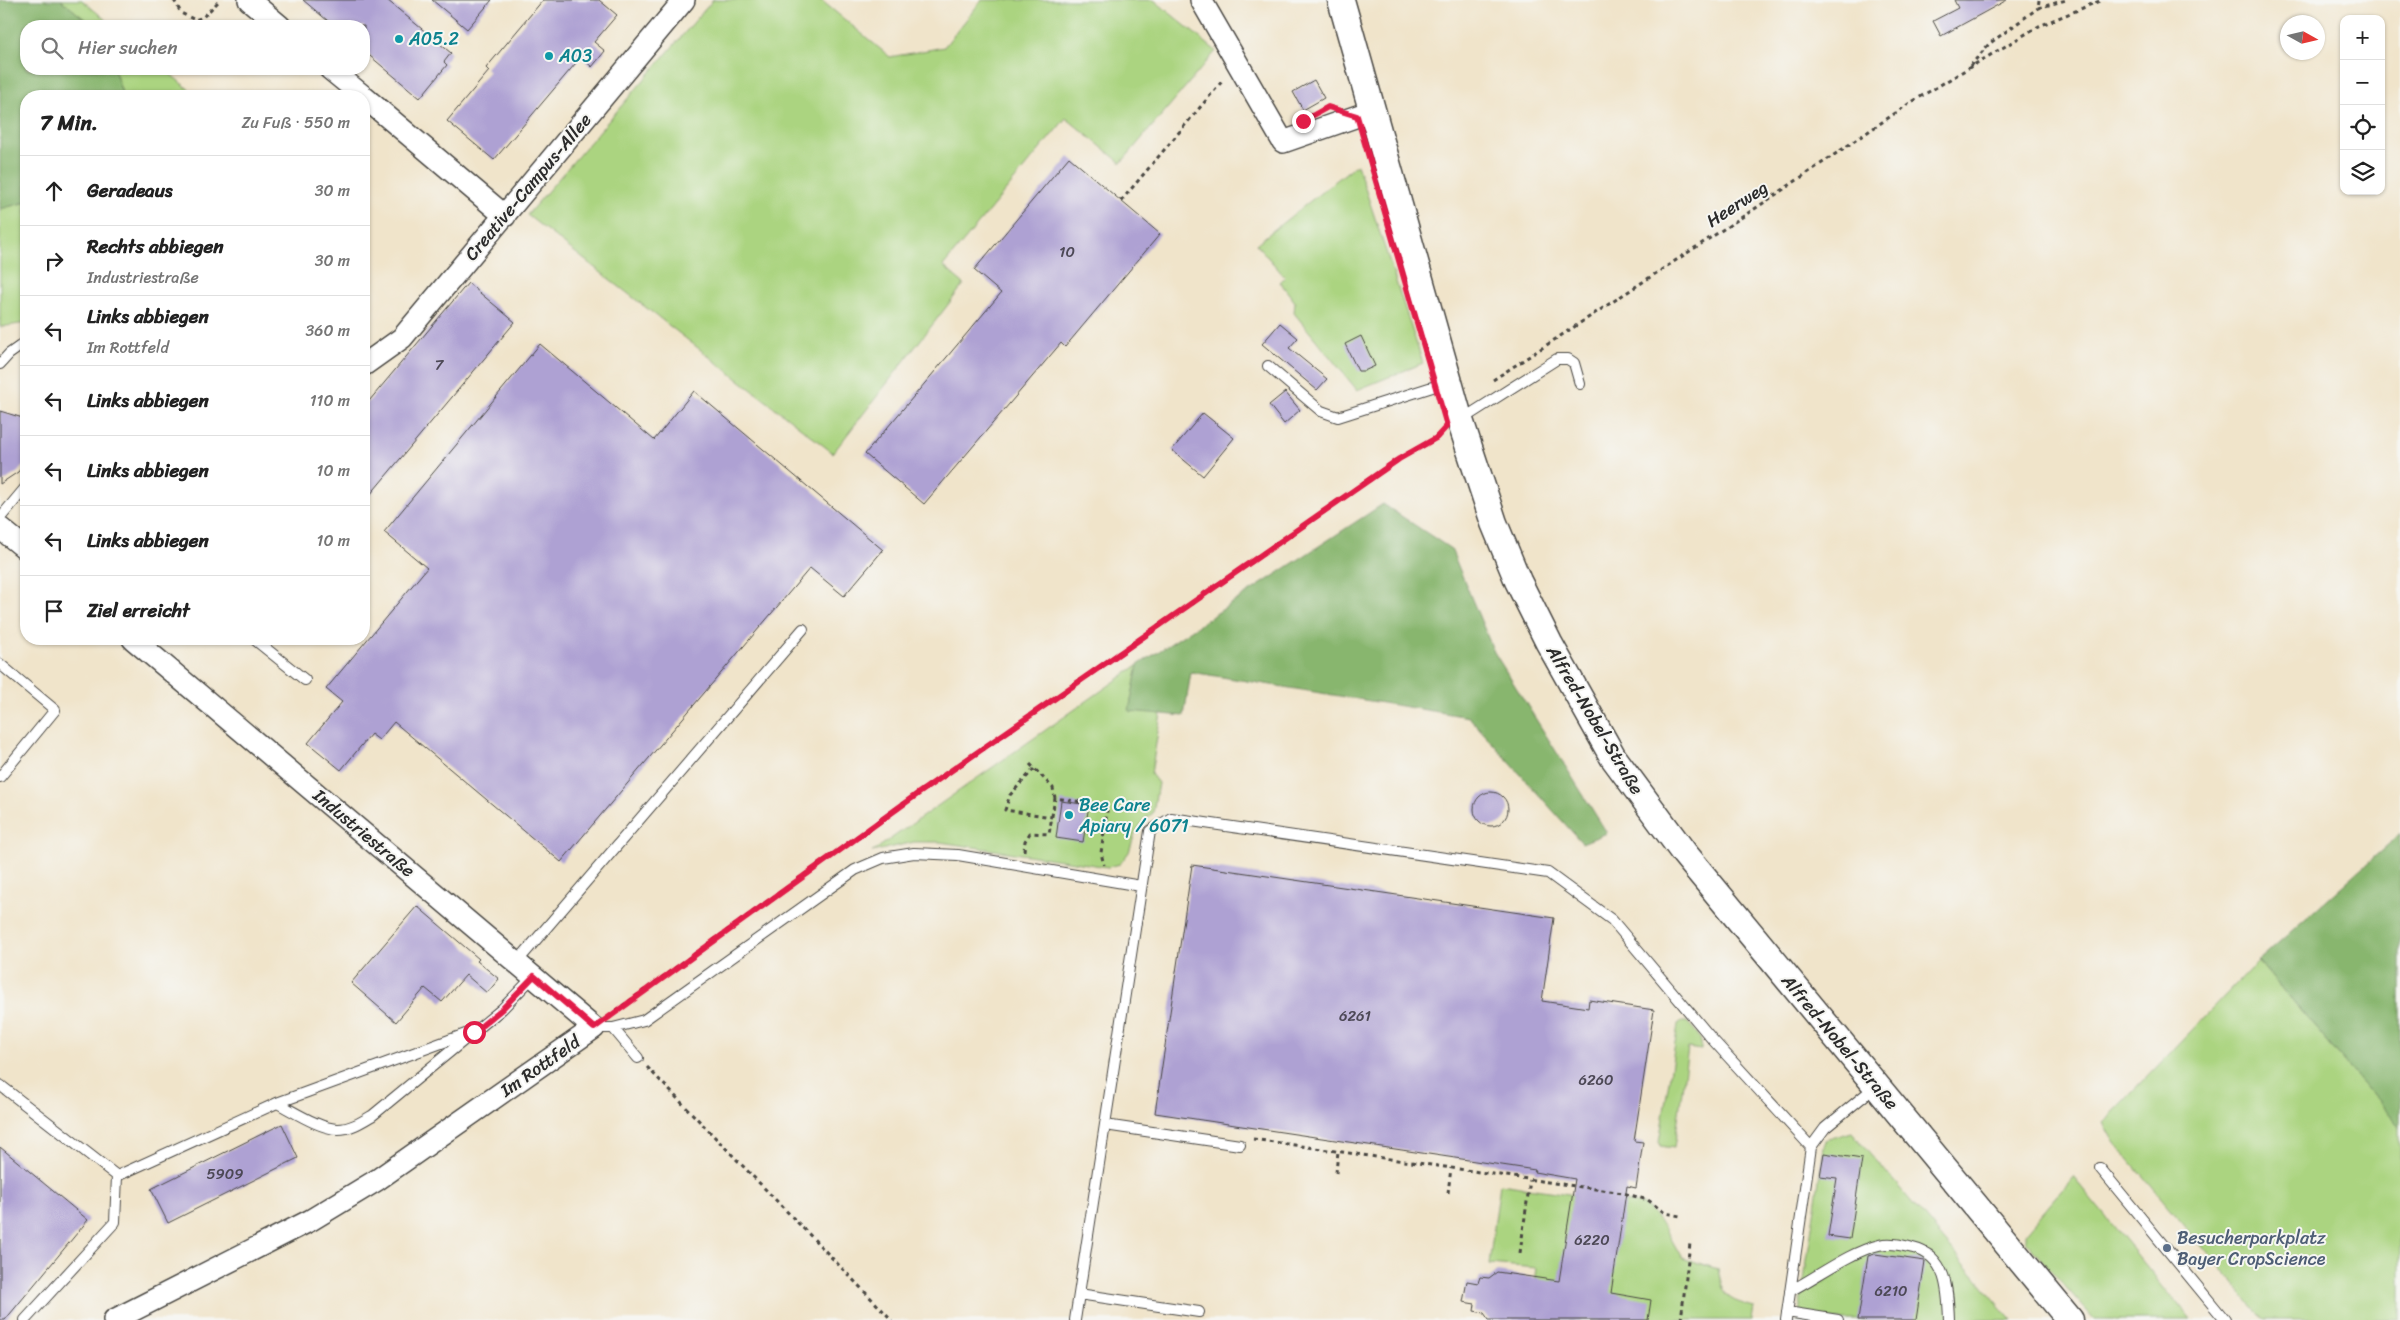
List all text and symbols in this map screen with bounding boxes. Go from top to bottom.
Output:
north arrow [2280,15,2325,60]
map controls [2340,15,2385,195]
button: + [2340,15,2385,60]
search box [20,20,370,75]
place label: A05.2 [408,23,459,55]
text: Hier suchen [78,31,178,64]
marker: A05.2 [393,33,405,45]
icon: search [38,34,66,62]
place label: A03 [558,40,592,72]
marker: A03 [543,50,555,62]
button: − [2340,60,2385,105]
text: 7 Min. [40,104,98,142]
button: locate [2340,105,2385,150]
street label: Creative-Campus-Allee [456,106,600,268]
text: Zu Fuß · 550 m [242,108,350,137]
route end [1292,110,1315,133]
button: layers [2340,150,2385,195]
street label: Heerweg [1699,172,1775,236]
text: Geradeaus [87,174,173,207]
text: 30 m [315,176,350,205]
icon: ahead [40,177,68,205]
text: Rechts abbiegen [87,230,224,263]
house number: 10 [1059,239,1075,265]
text: 30 m [315,246,350,275]
icon: right [40,247,68,275]
text: Industriestraße [87,263,199,292]
text: Links abbiegen [87,300,209,333]
text: 360 m [306,316,350,345]
icon: left [40,317,68,345]
text: Im Rottfeld [87,333,169,362]
house number: 7 [435,352,445,378]
text: Links abbiegen [87,384,209,417]
text: 110 m [310,386,350,415]
icon: left [40,387,68,415]
text: Links abbiegen [87,454,209,487]
text: 10 m [317,456,350,485]
icon: left [40,457,68,485]
text: Links abbiegen [87,524,209,557]
text: 10 m [317,526,350,555]
icon: left [40,527,68,555]
text: Ziel erreicht [87,594,190,627]
icon: arrive [40,597,68,625]
street label: Alfred-Nobel-Straße [1537,638,1652,801]
street label: Industriestraße [305,780,422,886]
place label: Bee Care Apiary / 6071 [1078,789,1189,842]
marker: Bee Care Apiary / 6071 [1063,809,1075,821]
street label: Alfred-Nobel-Straße [1773,966,1907,1117]
house number: 6261 [1339,1003,1371,1029]
route start [463,1021,486,1044]
street label: Im Rottfeld [492,1026,588,1106]
house number: 6260 [1578,1067,1614,1093]
house number: 5909 [206,1161,244,1187]
place label: Besucherparkplatz Bayer CropScience [2177,1222,2326,1275]
house number: 6220 [1574,1227,1610,1253]
marker: Besucherparkplatz Bayer CropScience [2161,1242,2173,1254]
house number: 6210 [1874,1278,1908,1304]

